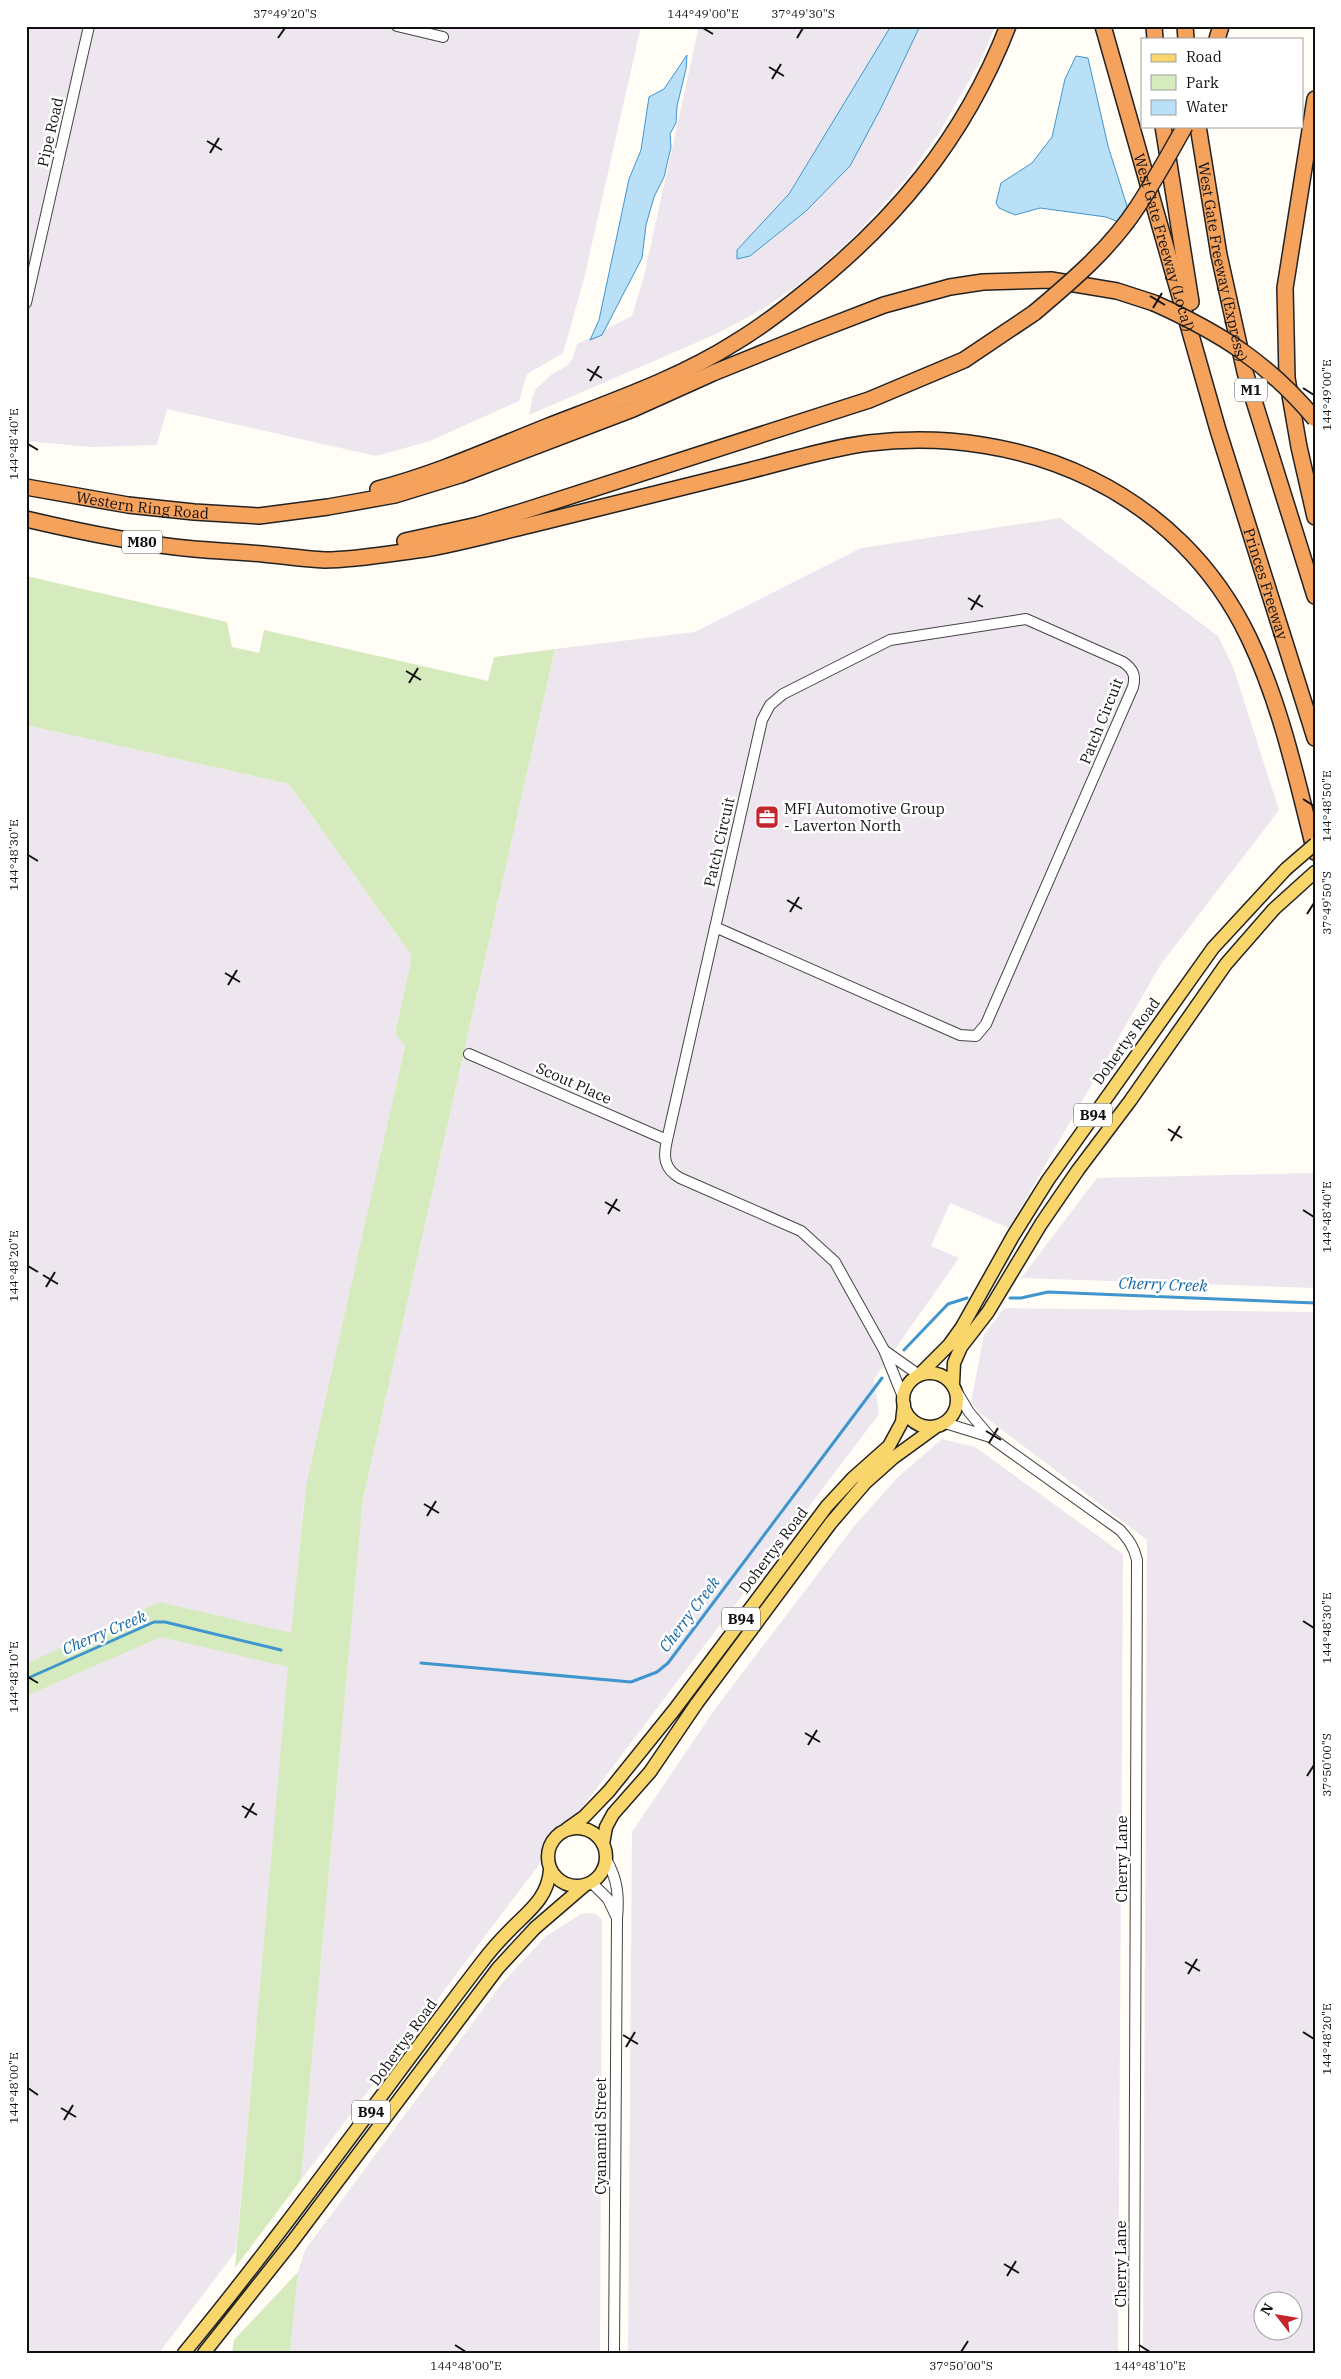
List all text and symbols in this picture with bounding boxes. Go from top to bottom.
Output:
text: 37°49'20"S [253,6,317,21]
text: 144°49'00"E [667,6,739,21]
text: 37°49'30"S [771,6,835,21]
legend [1141,38,1304,128]
text: Road [1186,47,1222,66]
text: Park [1186,73,1219,92]
street label: Pipe Road [33,95,67,169]
text: Water [1186,97,1228,116]
street label: West Gate Freeway (Local) [1130,151,1199,334]
street label: West Gate Freeway (Express) [1194,160,1252,363]
text: 144°49'00"E [1319,359,1334,431]
road number: M1 [1235,378,1267,402]
text: 144°48'40"E [6,408,21,480]
street label: Western Ring Road [75,486,210,522]
street label: Princes Freeway [1240,525,1293,642]
road number: M80 [122,530,162,554]
street label: Patch Circuit [1075,675,1127,767]
text: 144°48'50"E [1319,770,1334,842]
street label: Patch Circuit [699,795,739,889]
place label: MFI Automotive Group - Laverton North [784,799,945,835]
office icon: MFI Automotive Group - Laverton North [754,804,780,830]
text: 144°48'30"E [6,819,21,891]
text: 37°49'50"S [1319,871,1334,935]
street label: Dohertys Road [1088,994,1164,1088]
street label: Scout Place [533,1058,615,1108]
road number: B94 [1074,1104,1112,1126]
text: 144°48'40"E [1319,1181,1334,1253]
text: 144°48'20"E [6,1230,21,1302]
water label: Cherry Creek [1118,1272,1208,1296]
street label: Dohertys Road [734,1503,812,1597]
water label: Cherry Creek [654,1572,724,1656]
text: 144°48'30"E [1319,1592,1334,1664]
water label: Cherry Creek [59,1605,149,1659]
road number: B94 [722,1608,760,1630]
text: 144°48'10"E [6,1641,21,1713]
text: 37°50'00"S [1319,1733,1334,1797]
street label: Cherry Lane [1112,1815,1131,1903]
street label: Dohertys Road [365,1995,441,2089]
text: 144°48'20"E [1319,2003,1334,2075]
text: 144°48'00"E [6,2052,21,2124]
street label: Cyanamid Street [591,2077,610,2195]
road number: B94 [352,2100,390,2124]
street label: Cherry Lane [1111,2220,1130,2308]
north arrow [1254,2292,1304,2342]
text: N [1256,2300,1277,2319]
text: 144°48'00"E [430,2358,502,2373]
text: 37°50'00"S [929,2358,993,2373]
text: 144°48'10"E [1114,2358,1186,2373]

